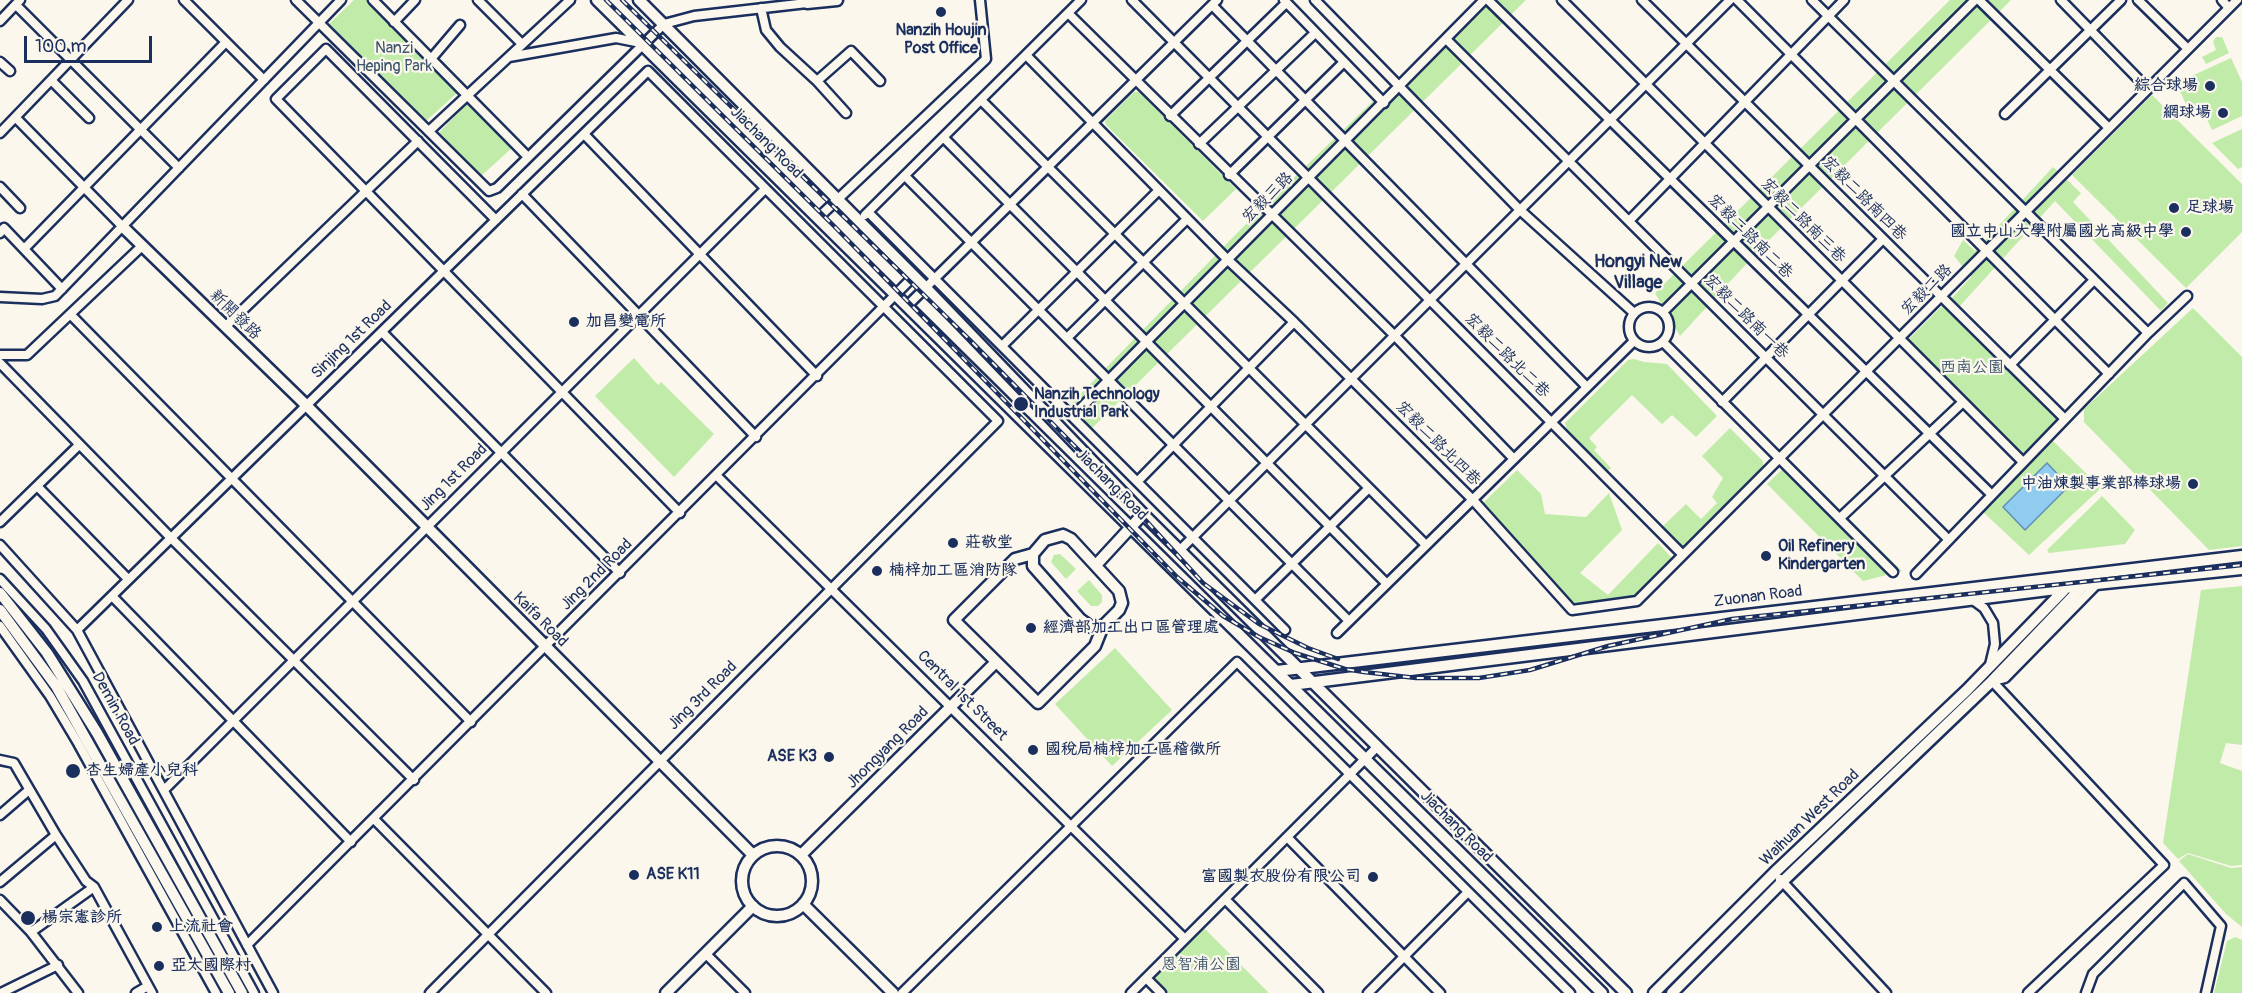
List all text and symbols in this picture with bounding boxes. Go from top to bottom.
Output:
marker: Nanzih Houjin Post Office [934,5,948,19]
place label: Nanzih Houjin Post Office [895,21,987,59]
scale bar [27,24,154,62]
text: 100 m [35,35,87,58]
park label: Nanzi Heping Park [356,39,432,77]
place label: 綜合球場 [2134,76,2198,96]
marker: 綜合球場 [2203,79,2217,93]
street label: Jiachang Road [726,103,806,183]
place label: 網球場 [2163,103,2211,123]
marker: 網球場 [2216,106,2230,120]
street label: 宏毅二路南四巷 [1818,153,1910,245]
street label: 宏毅三路 [1239,169,1297,227]
street label: 宏毅二路南三巷 [1757,175,1849,267]
street label: 宏毅二路南二巷 [1704,191,1796,283]
place label: 足球場 [2186,198,2234,218]
marker: 足球場 [2167,201,2181,215]
place label: 國立中山大學附屬國光高級中學 [1950,222,2174,242]
marker: 國立中山大學附屬國光高級中學 [2179,225,2193,239]
district label: Hongyi New Village [1594,251,1682,294]
street label: 宏毅二路 [1898,261,1956,319]
street label: 宏毅二路南一巷 [1700,271,1792,363]
street label: 新開發路 [205,286,265,344]
street label: Sinjing 1st Road [308,297,396,383]
street label: 宏毅二路北二巷 [1461,310,1553,402]
place label: 加昌變電所 [586,312,666,332]
marker: 加昌變電所 [567,315,581,329]
park label: 西南公園 [1940,358,2004,378]
place label: Nanzih Technology Industrial Park [1034,385,1160,423]
marker: Nanzih Technology Industrial Park [1012,395,1030,413]
street label: 宏毅二路北四巷 [1392,398,1484,490]
street label: Jing 1st Road [416,440,492,516]
street label: Jiachang Road [1071,445,1151,525]
place label: 中油煉製事業部棒球場 [2021,474,2181,494]
marker: 中油煉製事業部棒球場 [2186,477,2200,491]
place label: 莊敬堂 [965,533,1013,553]
street label: Jing 2nd Road [557,535,637,615]
marker: 莊敬堂 [946,536,960,550]
place label: Oil Refinery Kindergarten [1778,537,1865,575]
marker: Oil Refinery Kindergarten [1759,549,1773,563]
place label: 楠梓加工區消防隊 [889,561,1017,581]
marker: 楠梓加工區消防隊 [870,564,884,578]
street label: Zuonan Road [1713,582,1803,612]
street label: Kaifa Road [509,589,571,651]
place label: 經濟部加工出口區管理處 [1043,618,1219,638]
marker: 經濟部加工出口區管理處 [1024,621,1038,635]
street label: Central 1st Street [913,647,1011,745]
street label: Jing 3rd Road [664,657,742,735]
street label: Demin Road [87,669,143,749]
street label: Jhongyang Road [843,703,933,793]
place label: 國稅局楠梓加工區稽徵所 [1045,740,1221,760]
marker: 國稅局楠梓加工區稽徵所 [1026,743,1040,757]
place label: ASE K3 [767,747,817,767]
marker: ASE K3 [822,750,836,764]
place label: 杏生婦產小兒科 [86,761,198,781]
marker: 杏生婦產小兒科 [64,762,82,780]
street label: Waihuan West Road [1756,766,1864,870]
street label: Jiachang Road [1416,787,1496,867]
place label: ASE K11 [646,865,700,885]
place label: 富國製衣股份有限公司 [1201,867,1361,887]
marker: ASE K11 [627,868,641,882]
marker: 富國製衣股份有限公司 [1366,870,1380,884]
place label: 楊宗憲診所 [42,908,122,928]
marker: 楊宗憲診所 [19,909,37,927]
place label: 上流社會 [169,917,233,937]
marker: 上流社會 [150,920,164,934]
park label: 恩智浦公園 [1161,955,1241,975]
place label: 亞太國際村 [171,956,251,976]
marker: 亞太國際村 [152,959,166,973]

